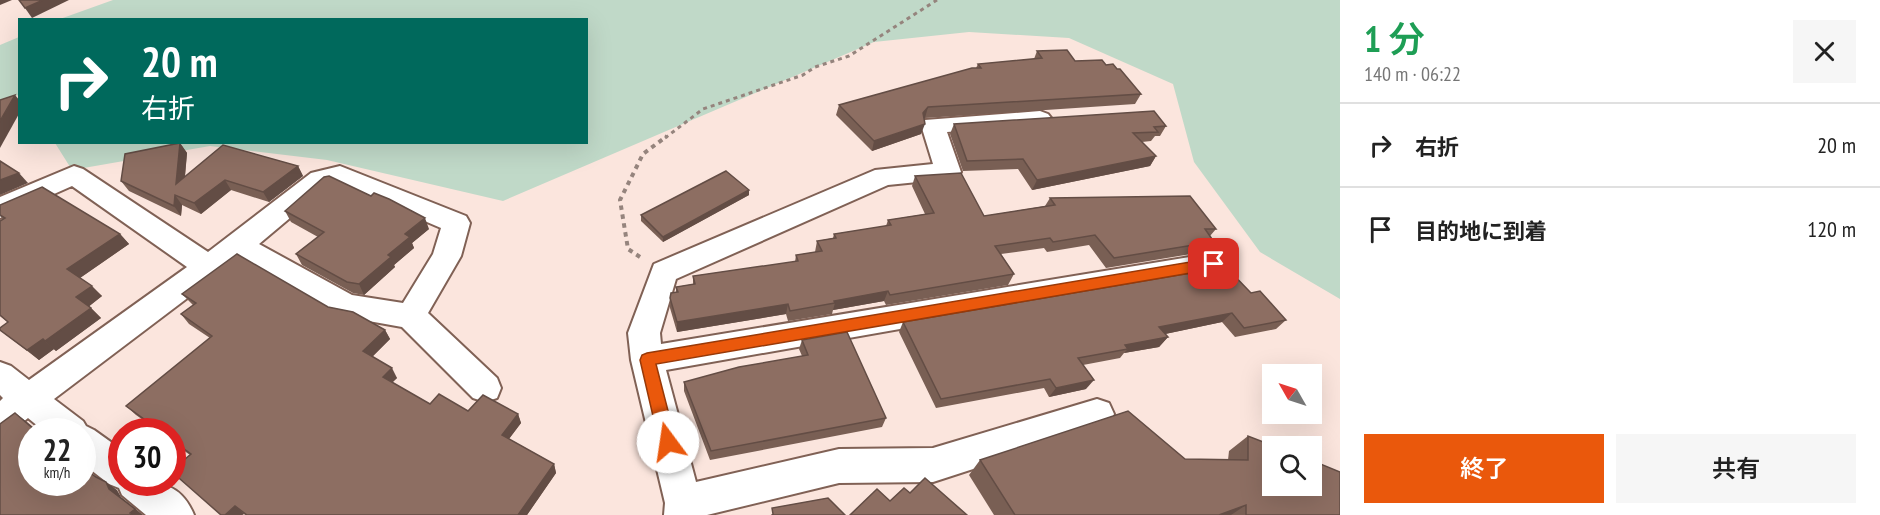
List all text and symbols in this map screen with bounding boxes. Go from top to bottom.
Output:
text: 1 分 [1364,15,1425,62]
button: close [1793,20,1856,83]
text: 20 m [141,34,218,89]
icon: right [42,42,120,120]
text: 140 m · 06:22 [1364,61,1461,87]
text: 右折 [141,91,195,125]
icon: right [1364,129,1397,162]
text: 20 m [1817,131,1856,159]
text: 右折 [1415,133,1459,161]
icon: arrive [1364,213,1397,246]
text: 120 m [1807,215,1856,243]
text: 目的地に到着 [1415,217,1547,245]
pin [1188,238,1239,289]
icon: arrive [1197,247,1230,280]
north arrow [1262,364,1322,424]
map controls [1262,364,1322,496]
position arrow [636,410,700,474]
speed limit sign: 30 [108,418,186,496]
text: 22 [43,430,71,469]
button: 終了 [1364,434,1604,503]
button: 共有 [1616,434,1856,503]
button: search [1262,436,1322,496]
text: km/h [44,463,70,482]

